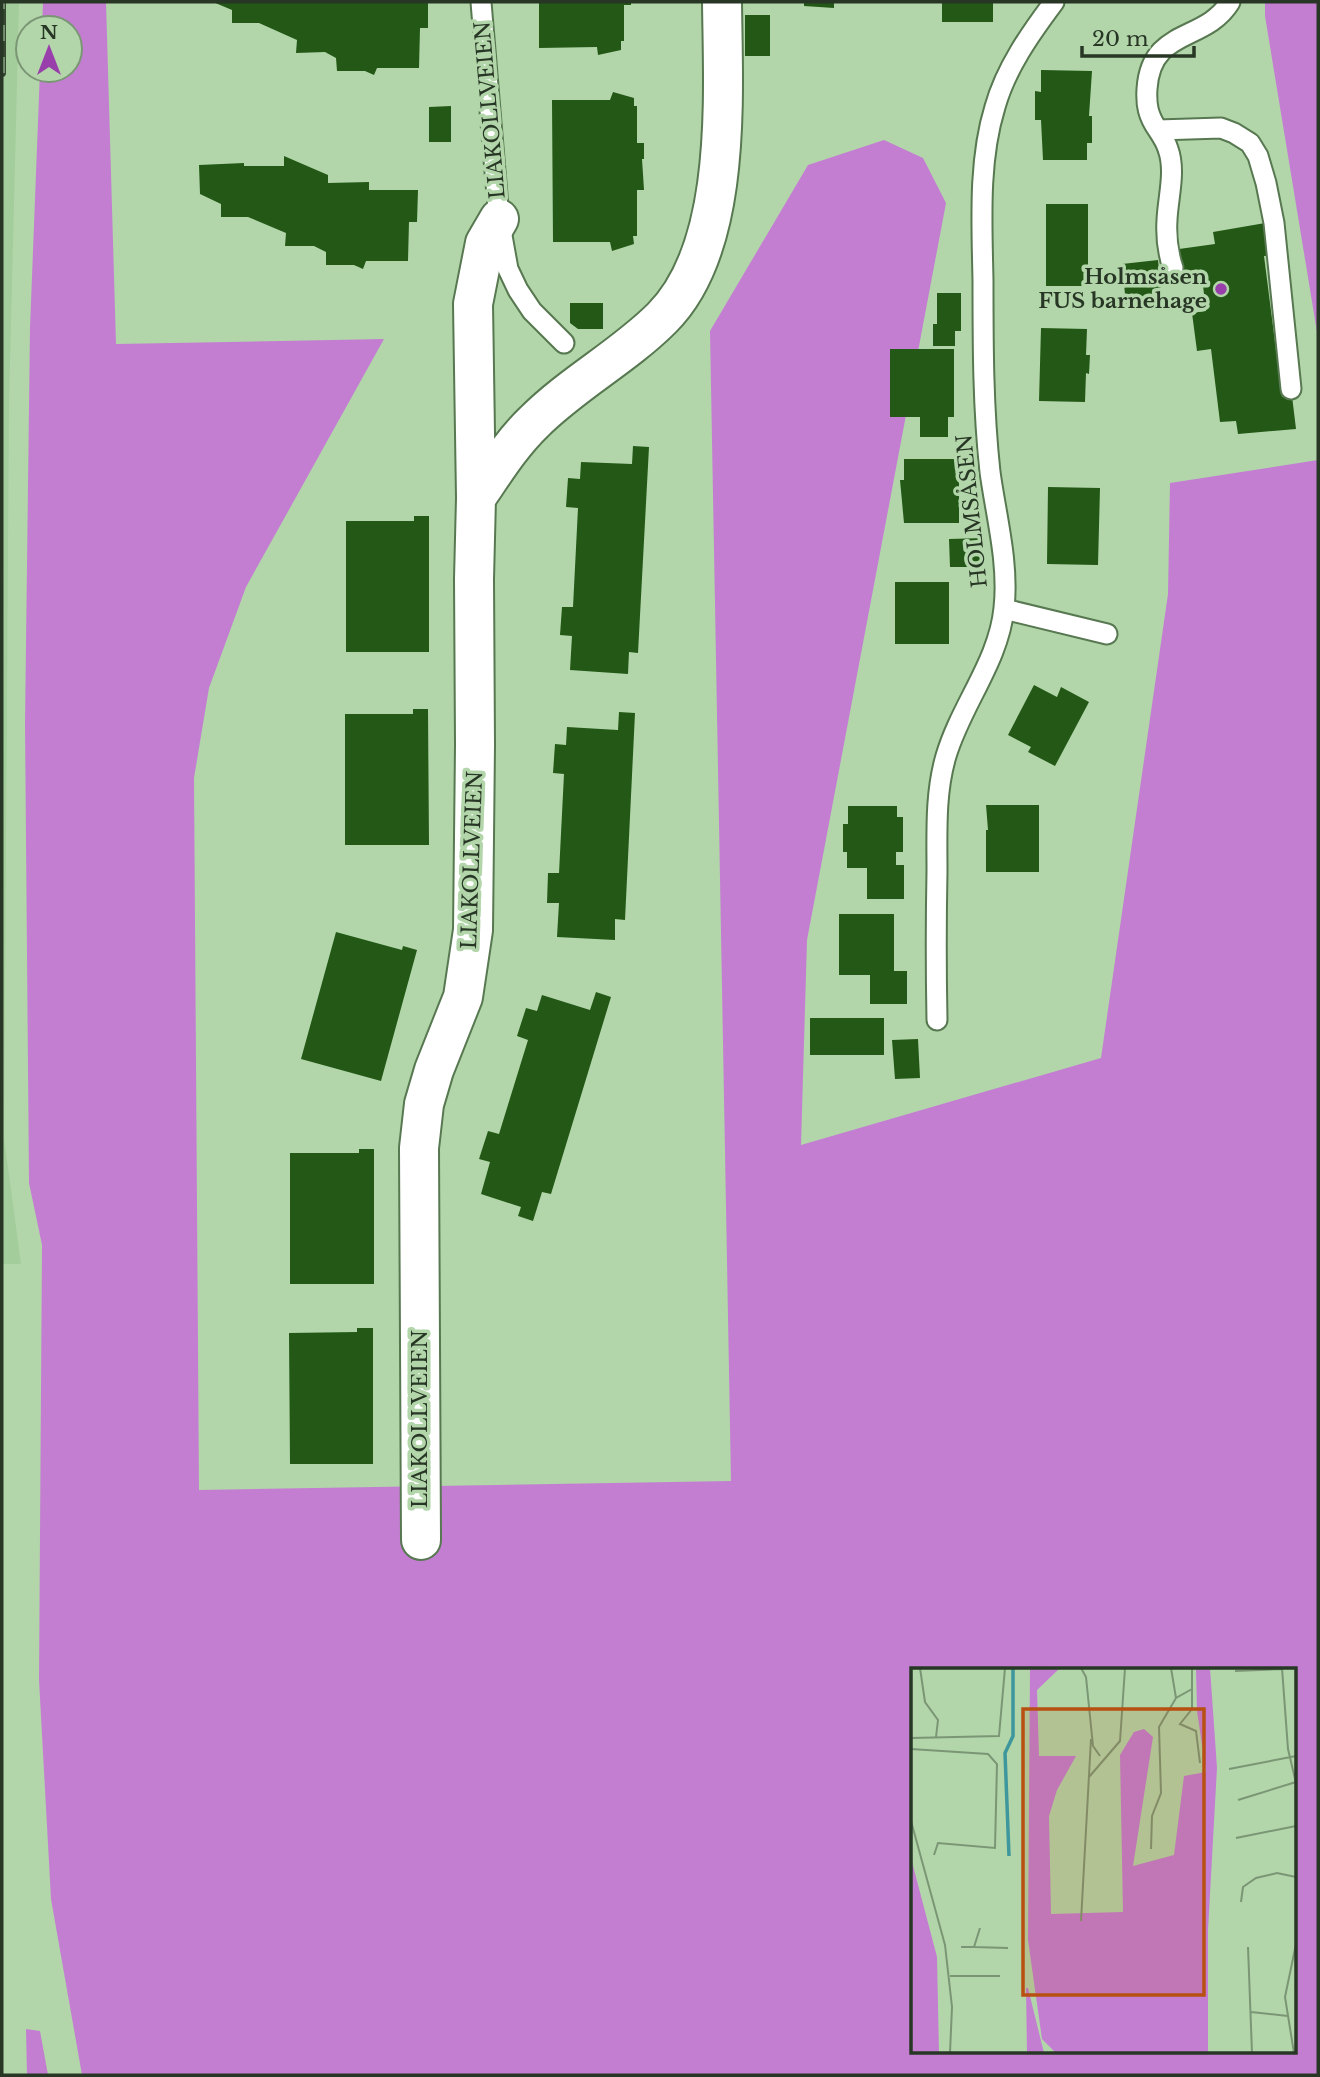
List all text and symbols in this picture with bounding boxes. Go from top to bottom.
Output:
north arrow [14,14,84,84]
scale bar [1082,14,1194,58]
street label: LIAKOLLVEIEN [469,20,511,200]
text: N [40,21,58,44]
text: 20 m [1092,26,1149,52]
place label: Holmsåsen FUS barnehage [1038,264,1207,314]
marker: Holmsåsen FUS barnehage [1213,281,1229,297]
street label: HOLMSÅSEN [951,433,993,589]
street label: LIAKOLLVEIEN [456,770,488,950]
street label: LIAKOLLVEIEN [407,1330,433,1508]
inset map [911,1668,1296,2052]

